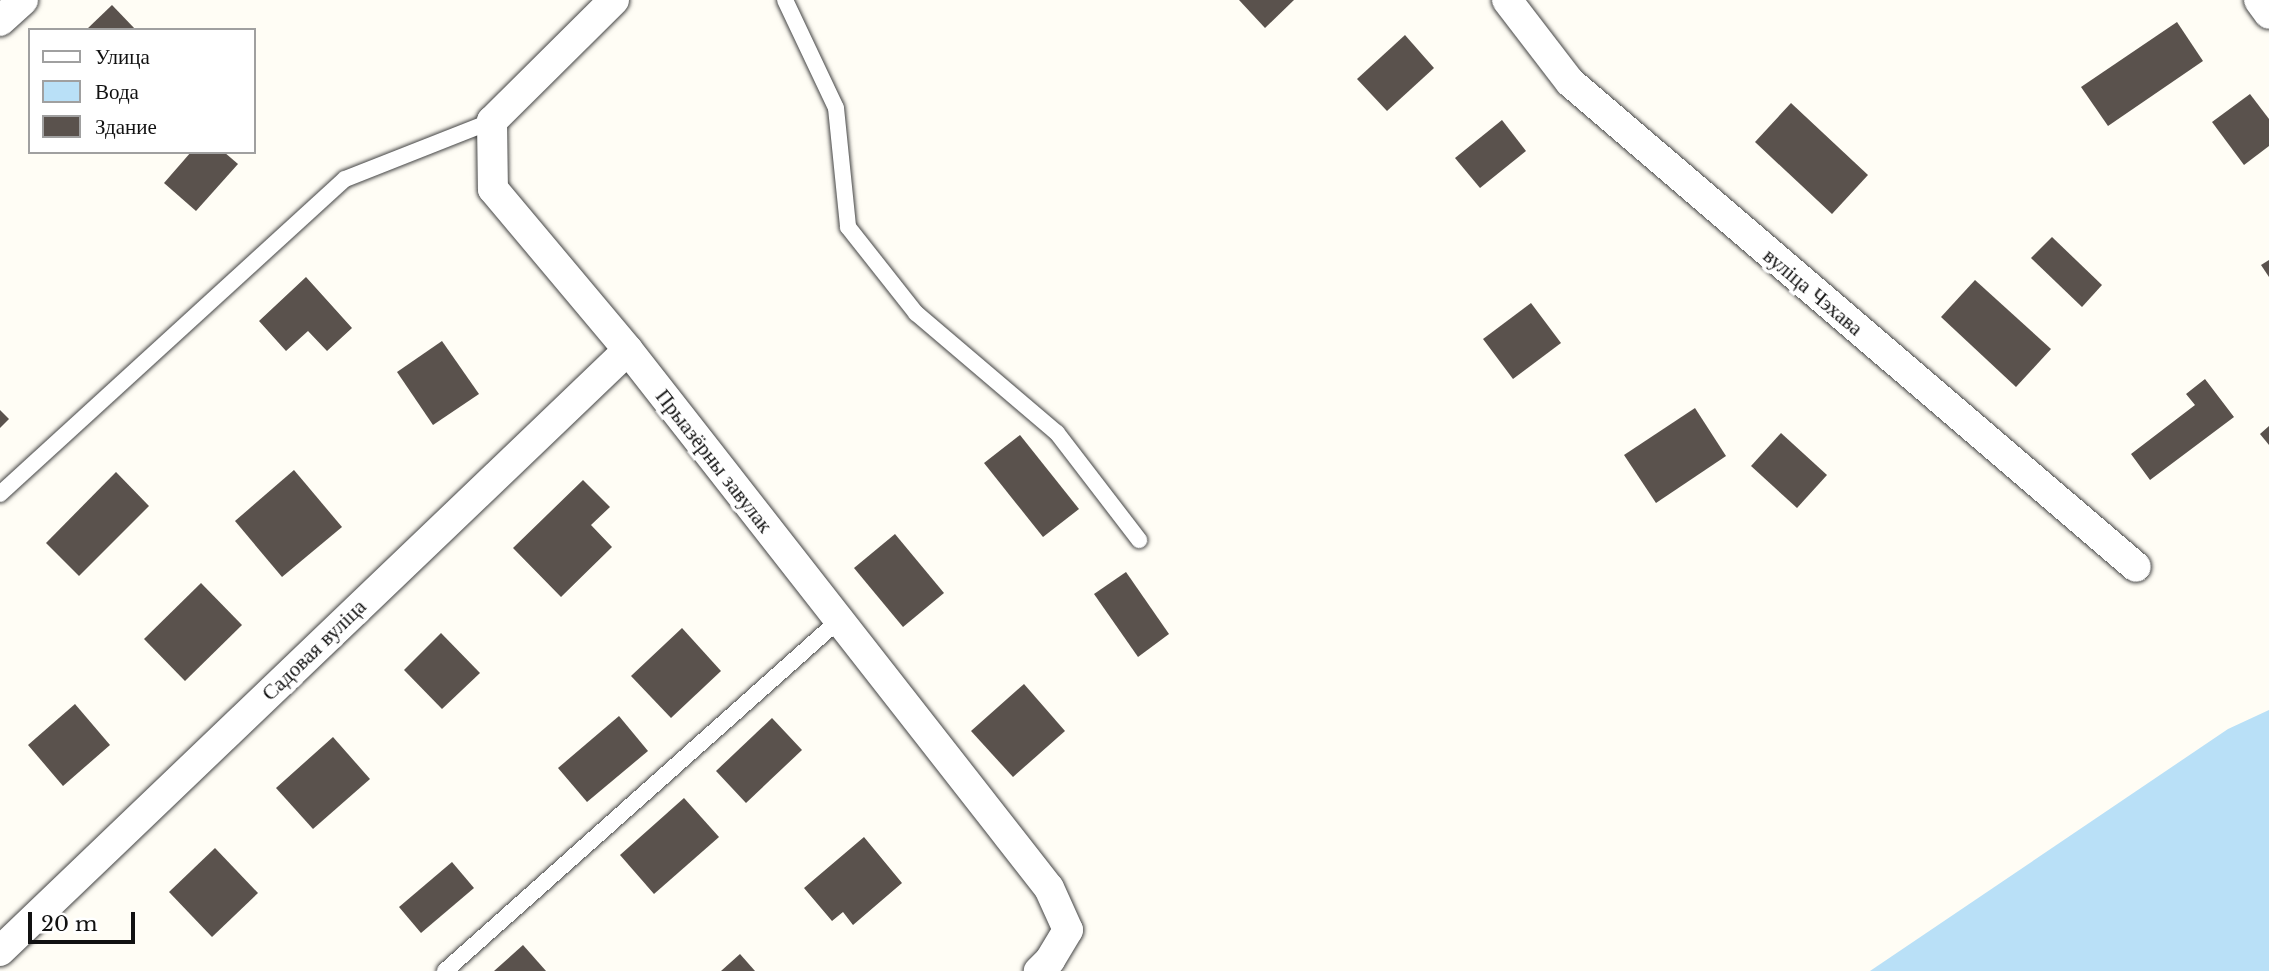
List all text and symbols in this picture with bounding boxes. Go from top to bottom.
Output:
legend [28,28,256,154]
text: Улица [95,44,150,70]
text: Вода [95,79,139,105]
text: Здание [95,114,157,140]
street label: вуліца Чэхава [1758,243,1868,341]
street label: Прыазёрны завулак [650,384,778,538]
street label: Садовая вуліца [257,594,371,706]
scale bar [32,898,138,942]
text: 20 m [41,911,98,937]

